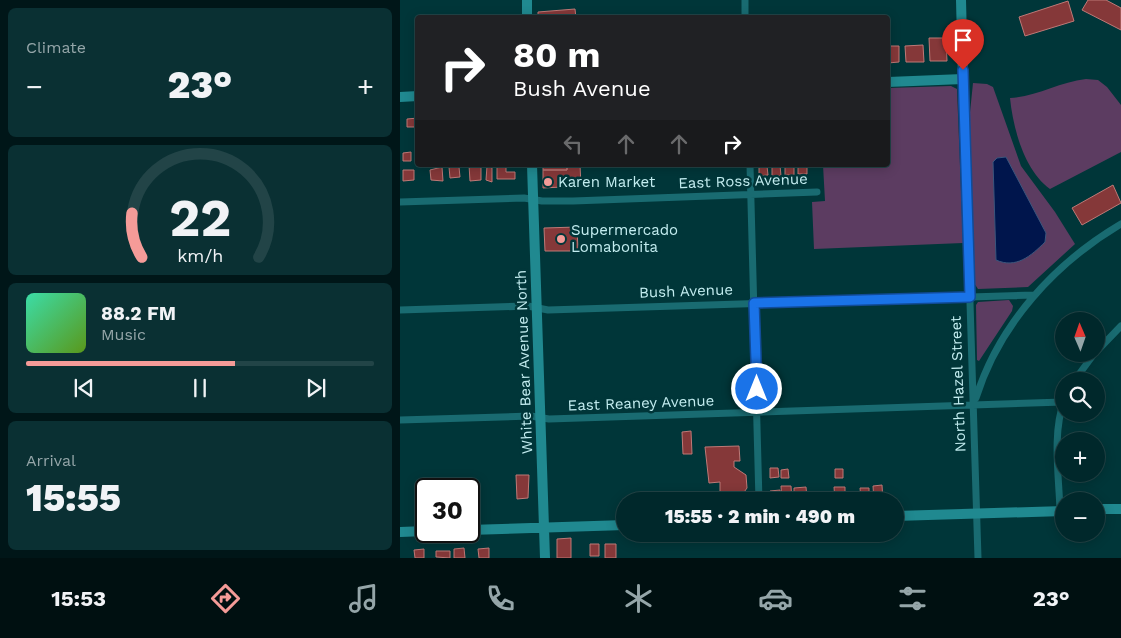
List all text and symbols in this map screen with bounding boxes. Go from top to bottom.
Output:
pin [942,19,984,70]
icon: arrive [949,26,977,54]
text: 80 m [513,34,600,76]
icon: right [430,35,495,100]
text: Climate [26,38,86,57]
text: 23° [168,63,232,107]
text: − [26,70,43,103]
text: + [357,70,374,103]
text: Bush Avenue [513,76,651,101]
icon: left [559,130,587,158]
icon: ahead [612,130,640,158]
icon: ahead [665,130,693,158]
icon: right [718,130,746,158]
street label: East Ross Avenue [678,170,808,192]
place label: Karen Market [558,173,656,191]
marker: Karen Market [542,176,554,188]
text: 22 [169,188,231,249]
place label: Supermercado Lomabonita [571,221,678,256]
marker: Supermercado Lomabonita [555,233,567,245]
text: km/h [177,245,223,266]
street label: White Bear Avenue North [512,270,536,454]
street label: Bush Avenue [639,280,733,302]
text: 88.2 FM [101,302,176,325]
north arrow [1055,312,1105,362]
map controls [1055,312,1105,542]
street label: North Hazel Street [947,315,969,453]
text: Music [101,325,146,344]
position arrow [730,362,782,414]
button: search [1055,372,1105,422]
icon: previous [70,374,98,402]
icon: pause [186,374,214,402]
icon: next [302,374,330,402]
street label: East Reaney Avenue [567,391,715,415]
button: + [1055,432,1105,482]
text: Arrival [26,451,76,470]
text: 15:55 [26,476,121,520]
speed limit sign: 30 [415,478,480,543]
button: − [1055,492,1105,542]
text: 15:55 · 2 min · 490 m [665,505,855,528]
icon: directions [208,581,243,616]
icon: music [346,581,381,616]
icon: phone [483,581,518,616]
icon: climate [621,581,656,616]
icon: car [758,581,793,616]
icon: filters [895,581,930,616]
text: 15:53 [51,586,106,611]
text: 23° [1033,586,1070,611]

